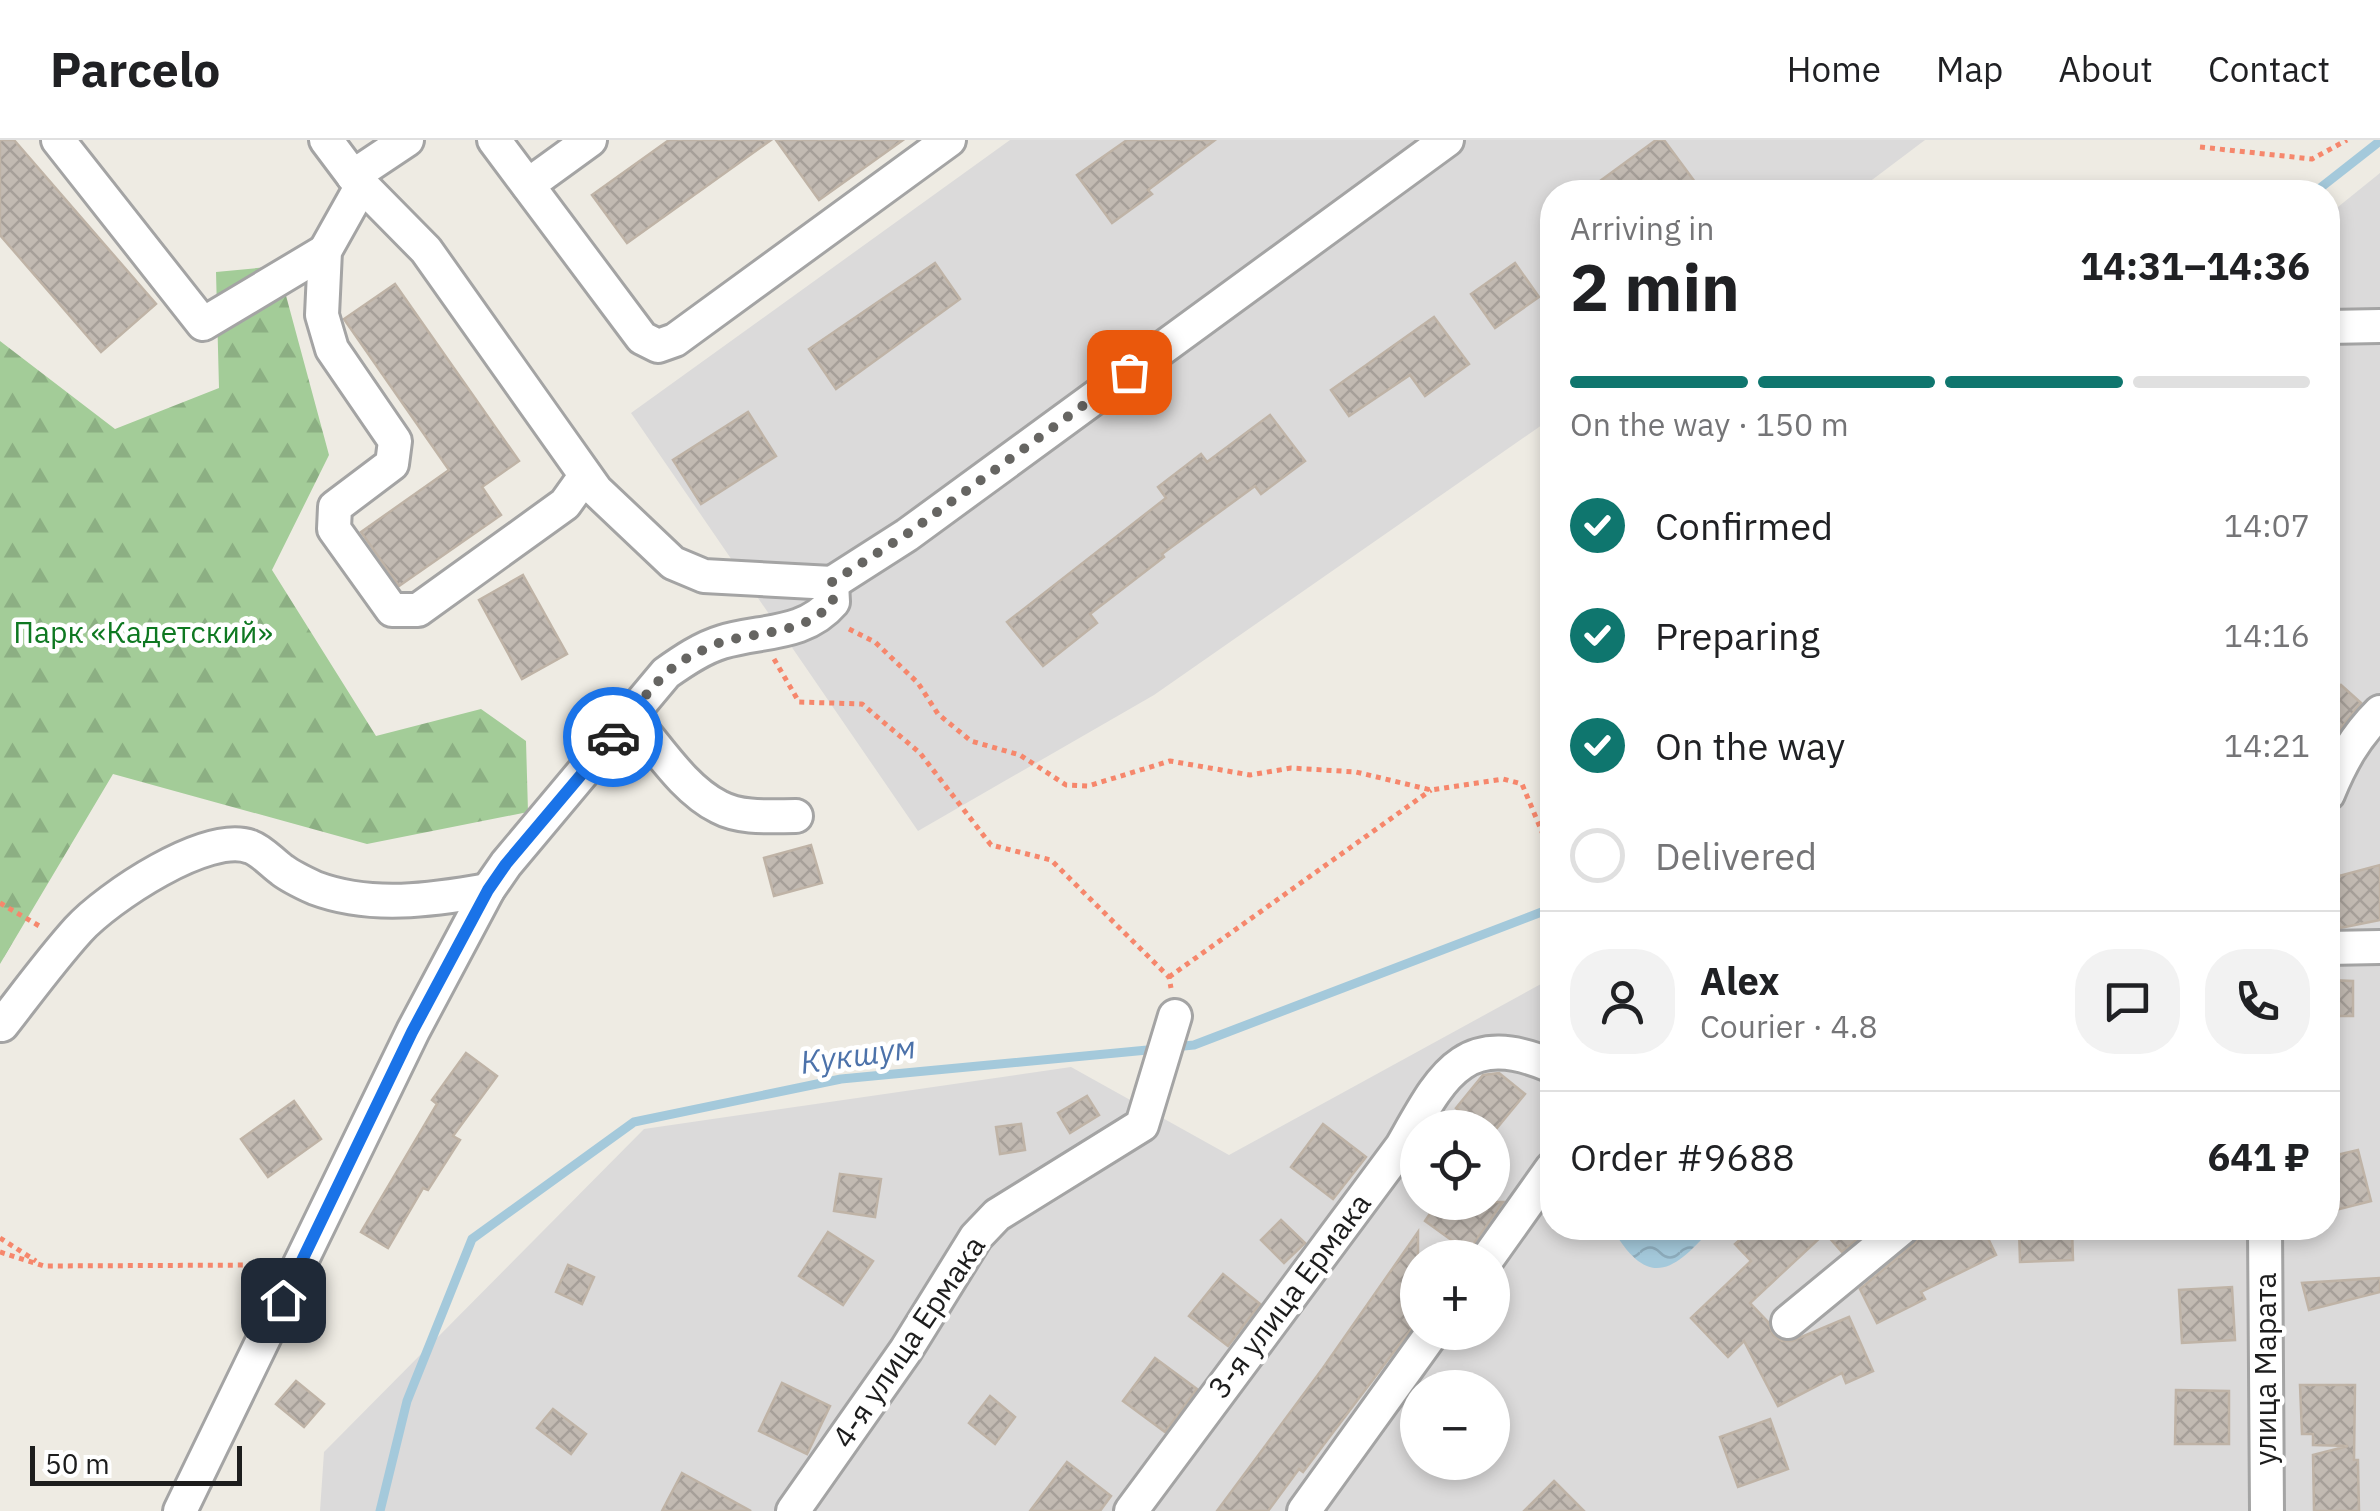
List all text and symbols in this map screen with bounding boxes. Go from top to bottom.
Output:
text: Parcelo [50,38,220,100]
text: Home [1787,46,1881,92]
text: Map [1936,46,2003,92]
text: About [2058,46,2153,92]
text: Contact [2208,46,2330,92]
text: Arriving in [1570,207,1715,249]
text: 14:31–14:36 [2080,241,2310,290]
text: 2 min [1570,244,1740,329]
pin [1087,330,1172,415]
icon: bag [1102,345,1157,400]
text: On the way · 150 m [1570,403,1849,445]
icon: check [1570,498,1625,553]
text: Confirmed [1655,501,1833,550]
text: 14:07 [2224,504,2310,546]
icon: check [1570,608,1625,663]
text: Preparing [1655,611,1820,660]
park label: Парк «Кадетский» [13,612,273,651]
text: 14:16 [2224,614,2310,656]
courier [563,687,663,787]
icon: car [586,710,641,765]
icon: check [1570,718,1625,773]
text: On the way [1655,721,1845,770]
text: 14:21 [2224,724,2310,766]
text: Delivered [1655,831,1817,880]
button: person [1570,949,1675,1054]
button: chat [2075,949,2180,1054]
button: phone [2205,949,2310,1054]
text: Alex [1700,956,1780,1005]
text: Courier · 4.8 [1700,1005,1878,1047]
water label: Кукшум [797,1025,918,1083]
map controls [1400,1110,1510,1480]
button: locate [1400,1110,1510,1220]
text: Order #9688 [1570,1132,1795,1181]
text: 641 ₽ [2208,1132,2310,1181]
street label: 3-я улица Ермака [1199,1185,1379,1406]
street label: 4-я улица Ермака [822,1228,993,1455]
button: + [1400,1240,1510,1350]
pin [241,1258,326,1343]
street label: улица Марата [2245,1272,2284,1466]
icon: home [256,1273,311,1328]
button: − [1400,1370,1510,1480]
scale bar [30,1441,242,1486]
text: 50 m [45,1445,110,1482]

